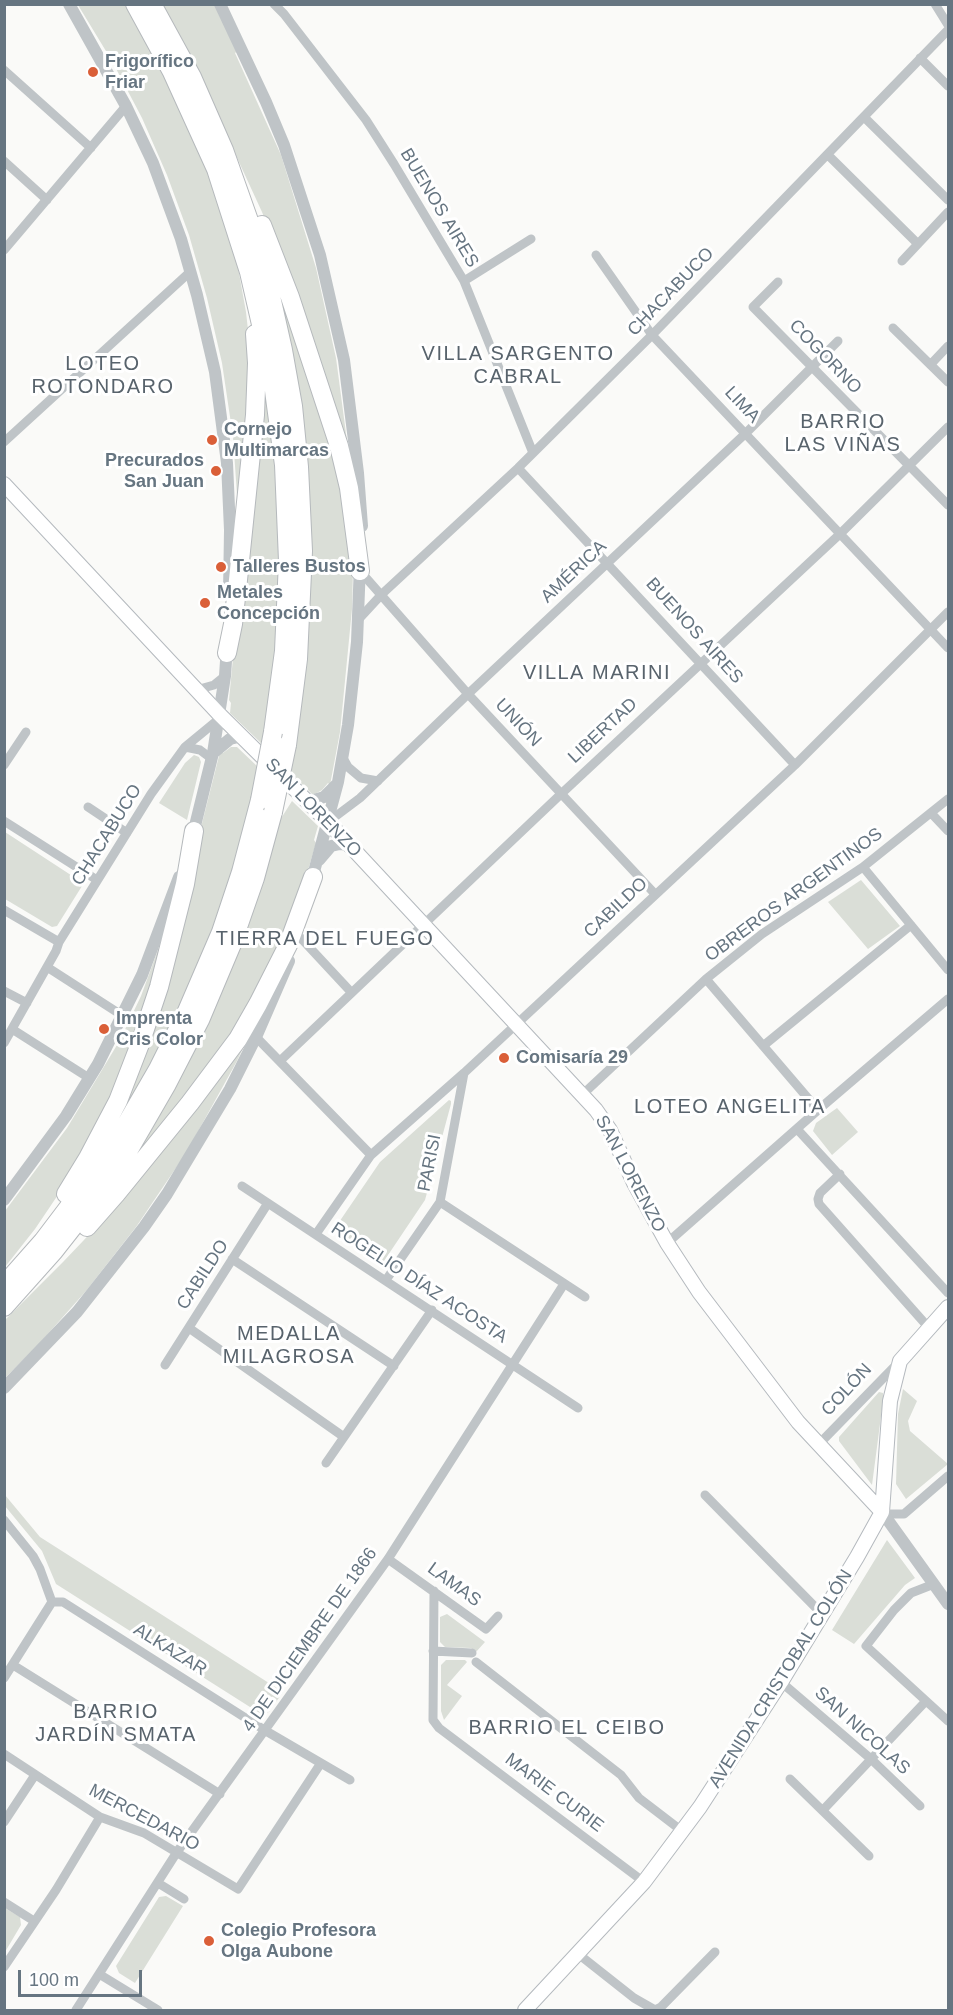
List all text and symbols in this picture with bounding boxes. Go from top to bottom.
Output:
place label: Frigorífico Friar [105,51,194,94]
marker: Frigorífico Friar [86,65,100,79]
street label: BUENOS AIRES [395,145,483,271]
street label: CHACABUCO [623,243,719,341]
street label: COGORNO [784,315,866,399]
district label: VILLA SARGENTO CABRAL [422,342,614,389]
district label: LOTEO ROTONDARO [31,352,175,399]
street label: LIMA [720,382,764,428]
district label: BARRIO LAS VIÑAS [785,410,901,457]
place label: Cornejo Multimarcas [224,419,329,462]
marker: Cornejo Multimarcas [205,433,219,447]
place label: Precurados San Juan [105,450,204,492]
marker: Precurados San Juan [209,464,223,478]
street label: AMÉRICA [537,536,611,608]
place label: Talleres Bustos [233,556,366,578]
marker: Talleres Bustos [214,560,228,574]
street label: BUENOS AIRES [641,574,747,688]
place label: Metales Concepción [217,582,320,624]
marker: Metales Concepción [198,596,212,610]
district label: VILLA MARINI [523,661,671,685]
street label: UNIÓN [490,694,546,752]
street label: LIBERTAD [564,694,642,768]
street label: SAN LORENZO [260,754,366,862]
street label: CHACABUCO [67,781,147,889]
street label: OBREROS ARGENTINOS [701,823,887,967]
street label: CABILDO [580,873,652,943]
district label: TIERRA DEL FUEGO [216,927,434,951]
place label: Imprenta Cris Color [116,1008,203,1050]
marker: Imprenta Cris Color [97,1022,111,1036]
place label: Comisaría 29 [516,1047,628,1069]
marker: Comisaría 29 [497,1051,511,1065]
district label: LOTEO ANGELITA [634,1095,826,1119]
street label: SAN LORENZO [590,1112,670,1236]
street label: PARISI [414,1133,446,1193]
street label: ROGELIO DÍAZ ACOSTA [327,1218,511,1348]
street label: CABILDO [172,1236,234,1314]
district label: MEDALLA MILAGROSA [223,1322,355,1369]
street label: COLÓN [817,1359,877,1421]
street label: 4 DE DICIEMBRE DE 1866 [238,1544,382,1736]
street label: LAMAS [423,1558,485,1612]
street label: AVENIDA CRISTOBAL COLÓN [705,1566,857,1792]
street label: ALKAZAR [129,1619,211,1681]
street label: SAN NICOLAS [810,1682,914,1780]
district label: BARRIO JARDÍN SMATA [35,1700,197,1747]
district label: BARRIO EL CEIBO [469,1716,665,1740]
street label: MARIE CURIE [500,1749,608,1837]
street label: MERCEDARIO [85,1780,203,1856]
place label: Colegio Profesora Olga Aubone [221,1920,376,1962]
marker: Colegio Profesora Olga Aubone [202,1934,216,1948]
scale bar [21,1958,146,1996]
text: 100 m [29,1970,79,1990]

